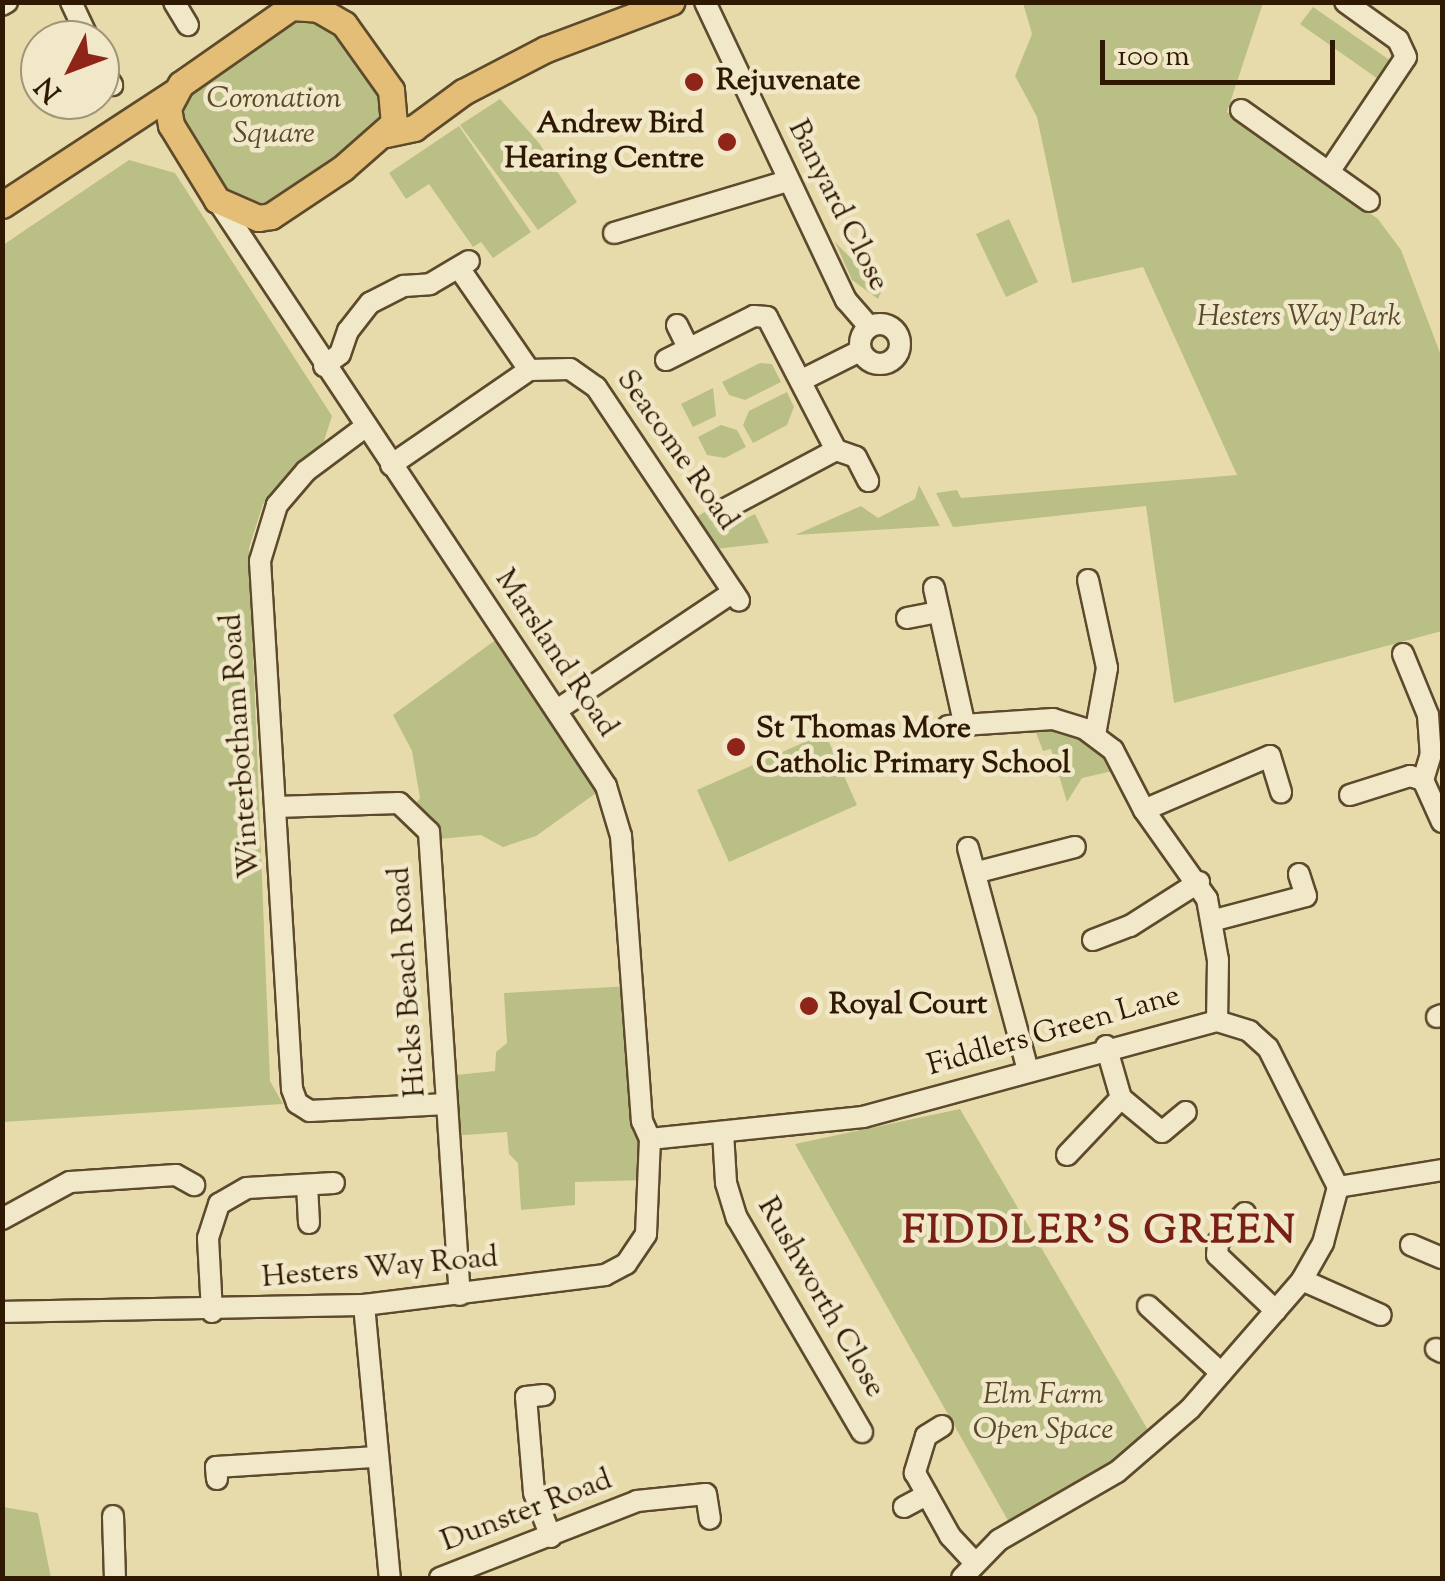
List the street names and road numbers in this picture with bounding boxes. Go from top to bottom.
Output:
street label: Banyard Close [779,115,895,297]
street label: Seacome Road [607,364,745,538]
street label: Marsland Road [486,563,624,745]
street label: Winterbotham Road [215,612,269,880]
street label: Hicks Beach Road [383,865,435,1099]
street label: Fiddlers Green Lane [924,979,1184,1085]
street label: Rushworth Close [748,1192,892,1404]
street label: Hesters Way Road [260,1241,500,1297]
street label: Dunster Road [437,1463,617,1561]

